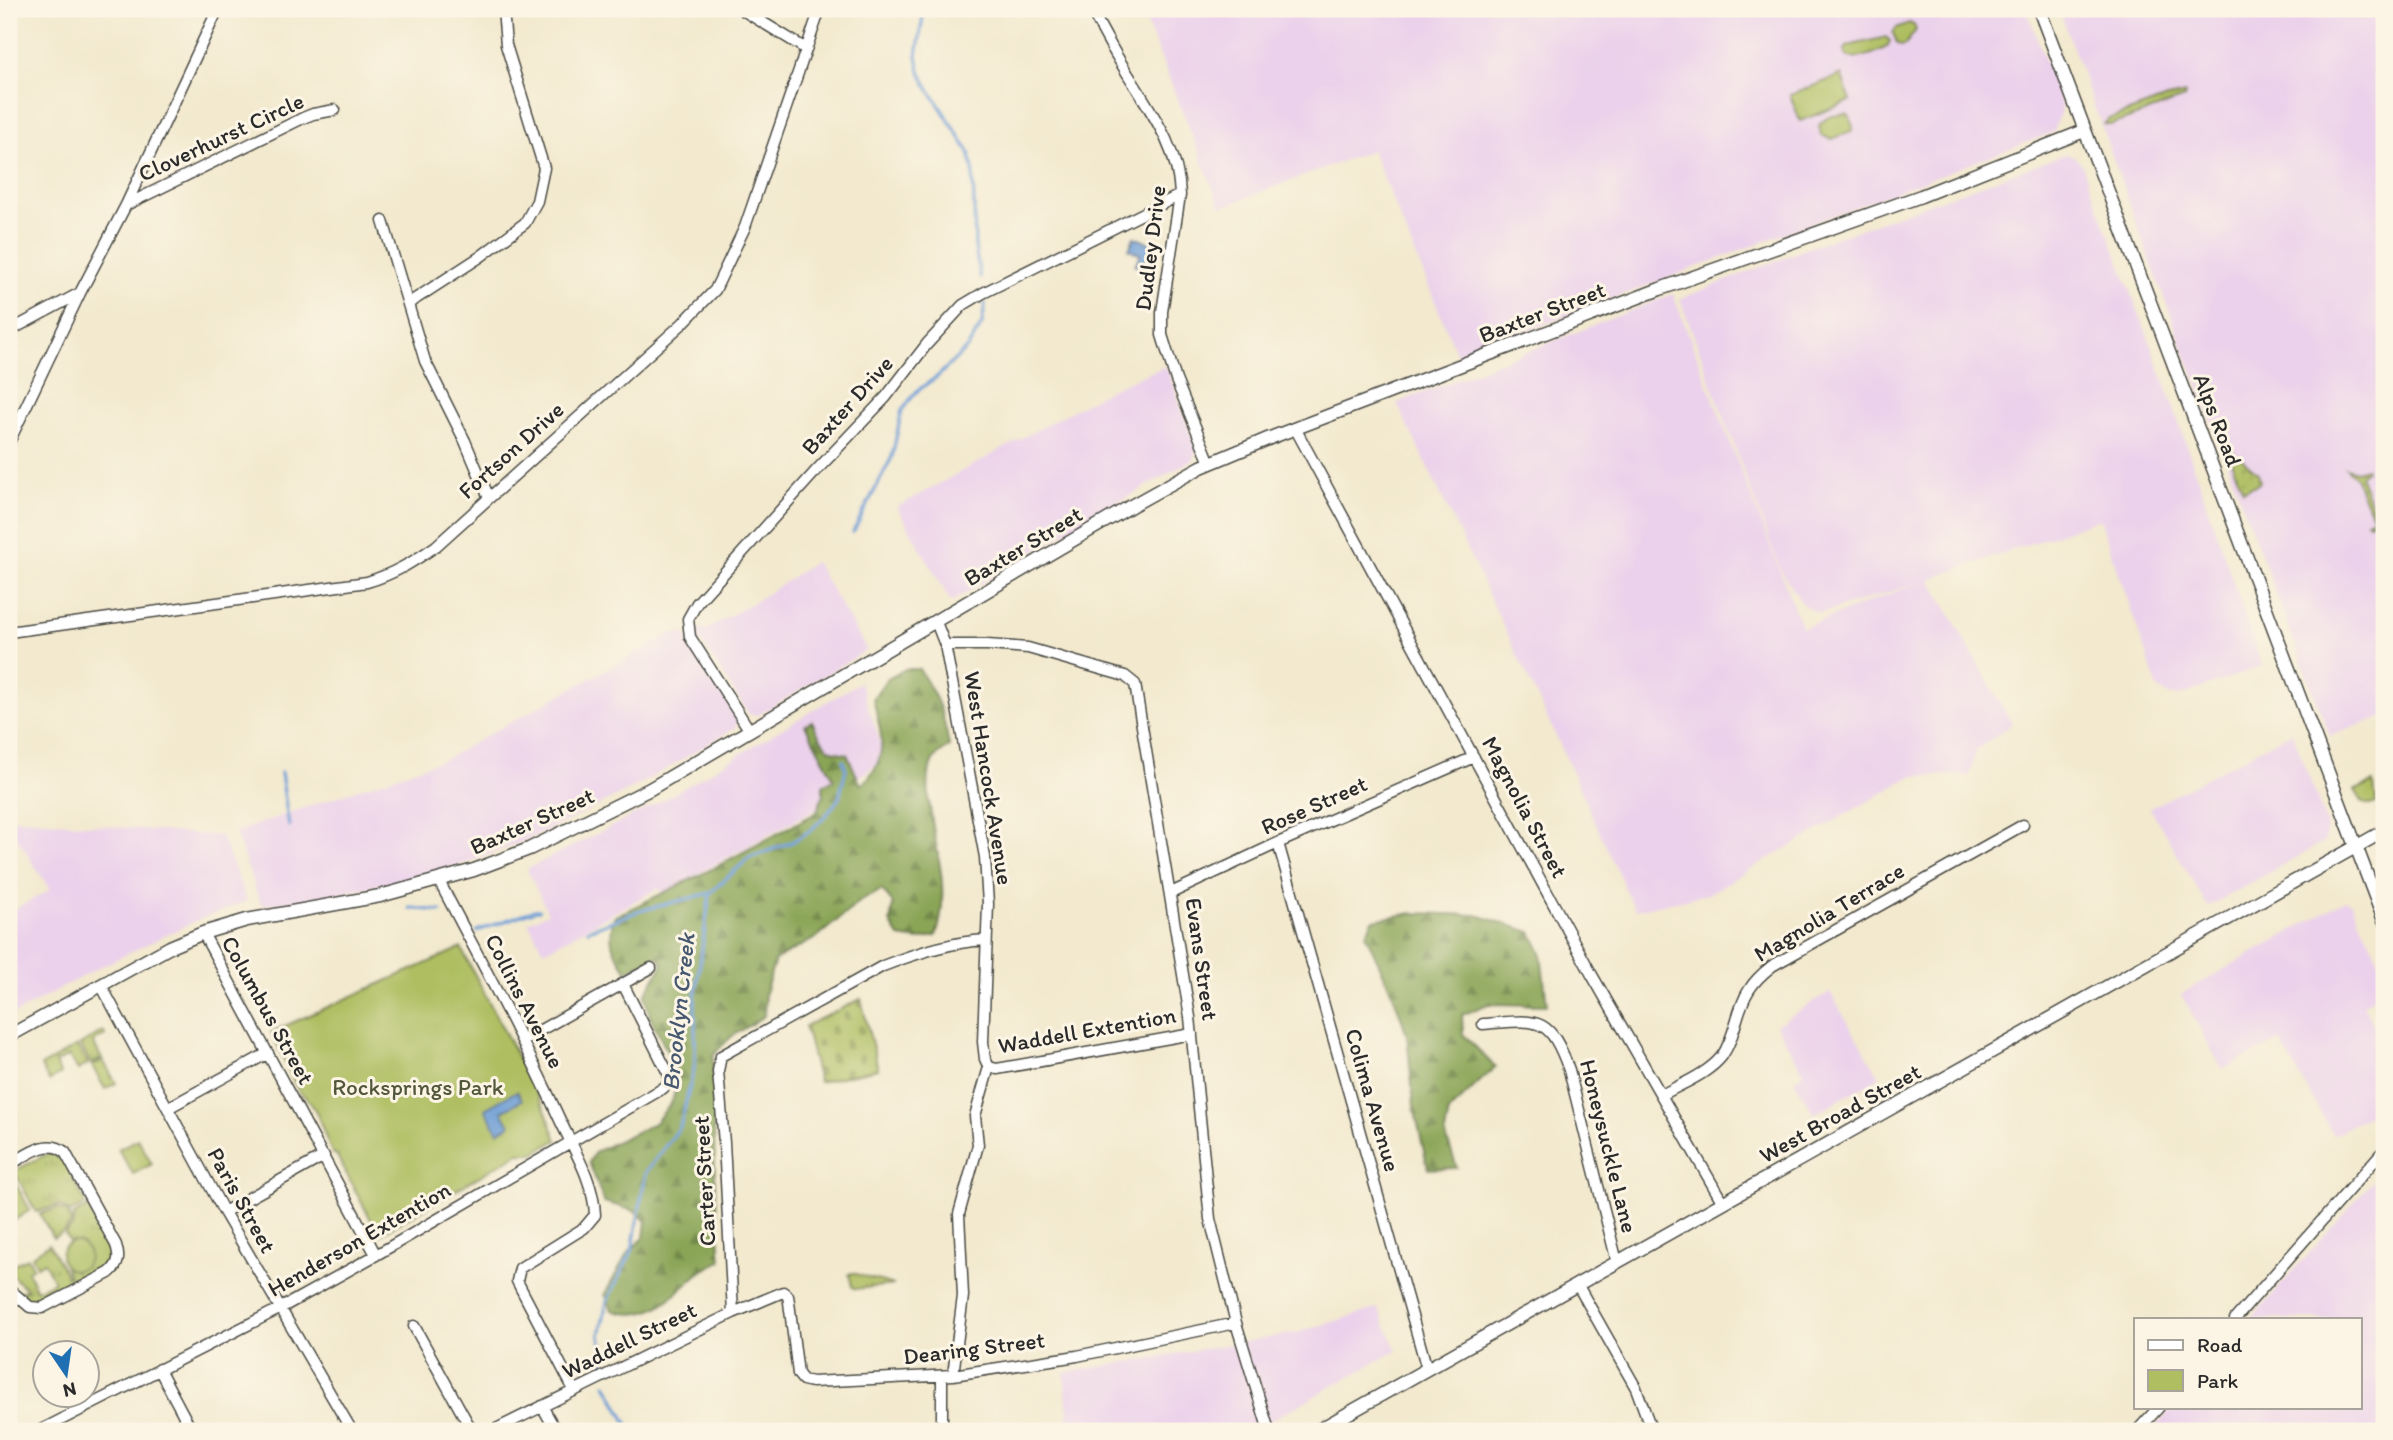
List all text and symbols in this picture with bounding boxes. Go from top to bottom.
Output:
street label: Cloverhurst Circle [134,86,308,188]
street label: Dudley Drive [1128,184,1172,312]
street label: Baxter Street [1475,275,1609,349]
street label: Baxter Drive [795,350,899,460]
street label: Alps Road [2187,369,2249,471]
street label: Fortson Drive [453,395,569,505]
street label: Baxter Street [959,500,1088,592]
street label: West Hancock Avenue [958,669,1020,887]
street label: Magnolia Street [1476,731,1574,883]
street label: Rose Street [1257,769,1371,841]
street label: Baxter Street [466,781,599,861]
street label: Magnolia Terrace [1749,856,1909,968]
street label: Evans Street [1180,896,1225,1022]
street label: Collins Avenue [479,929,571,1073]
water label: Brooklyn Creek [655,930,701,1092]
street label: Columbus Street [216,931,320,1089]
street label: Waddell Extention [996,1001,1178,1059]
street label: Colima Avenue [1339,1025,1407,1175]
street label: Honeysuckle Lane [1574,1056,1644,1236]
street label: West Broad Street [1754,1057,1926,1169]
park label: Rocksprings Park [332,1073,504,1101]
street label: Carter Street [687,1115,721,1247]
street label: Paris Street [202,1142,283,1258]
street label: Henderson Extention [262,1175,456,1303]
street label: Waddell Street [557,1295,701,1385]
legend [2134,1318,2362,1408]
street label: Dearing Street [902,1325,1047,1371]
text: Road [2197,1332,2243,1357]
north arrow [32,1338,102,1408]
text: Park [2197,1368,2239,1393]
text: N [61,1377,79,1403]

